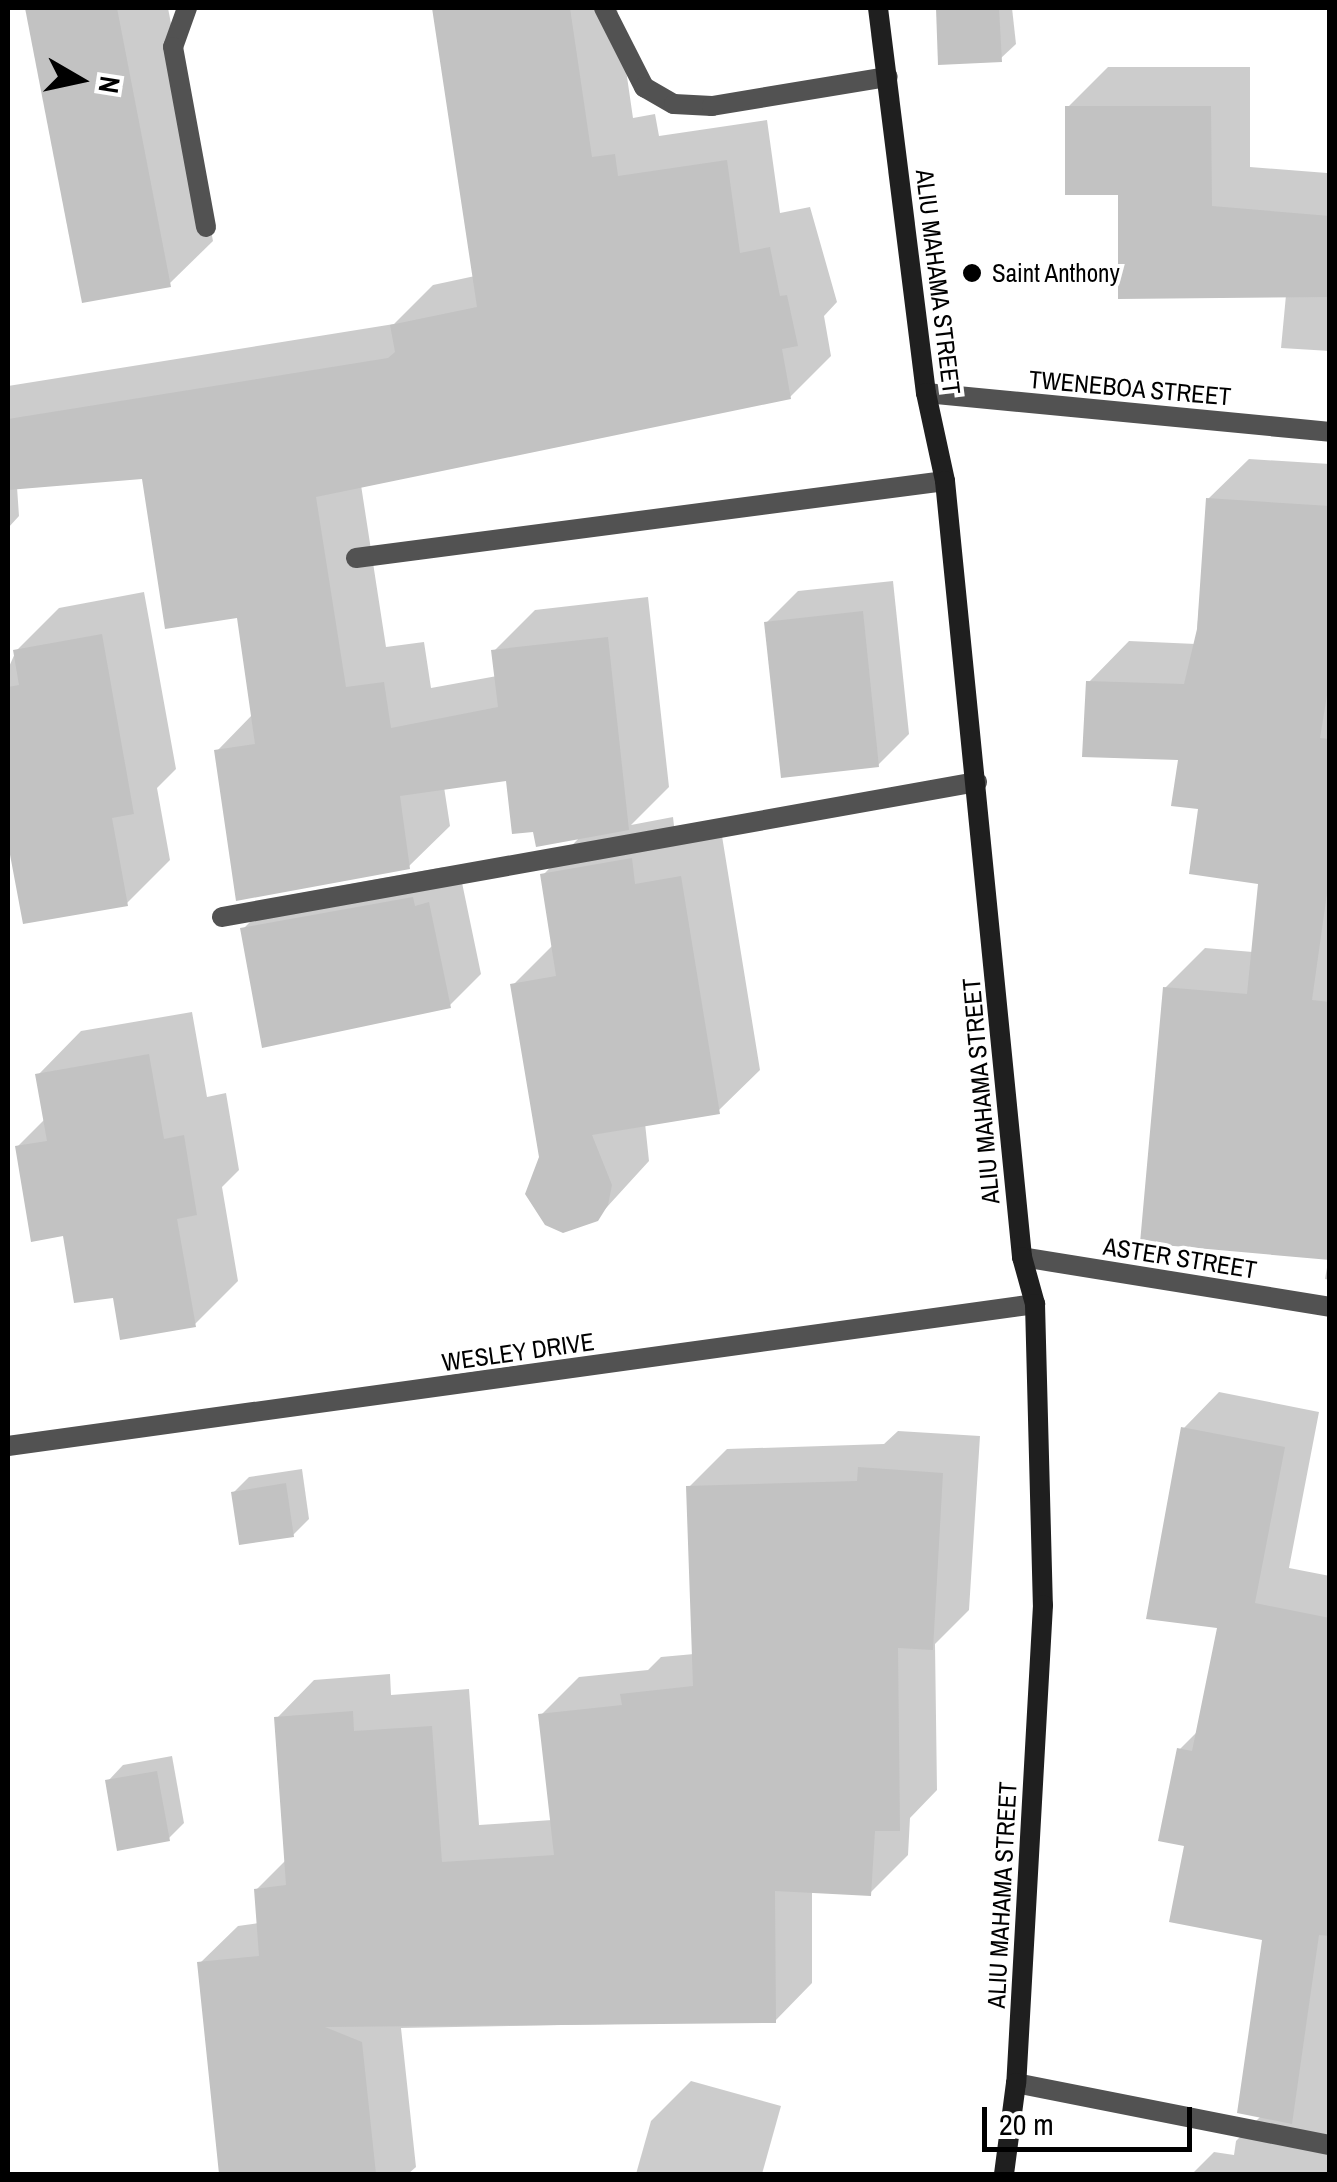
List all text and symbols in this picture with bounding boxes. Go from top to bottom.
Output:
north arrow [30,30,130,130]
text: N [90,74,130,96]
street label: ALIU MAHAMA STREET [909,167,967,397]
place label: Saint Anthony [992,258,1121,288]
marker: Saint Anthony [961,262,983,284]
street label: TWENEBOA STREET [1027,364,1233,412]
street label: ALIU MAHAMA STREET [956,976,1006,1206]
street label: ASTER STREET [1101,1231,1259,1285]
street label: WESLEY DRIVE [440,1326,596,1378]
street label: ALIU MAHAMA STREET [981,1780,1023,2010]
scale bar [987,2087,1197,2149]
text: 20 m [999,2104,1054,2144]

